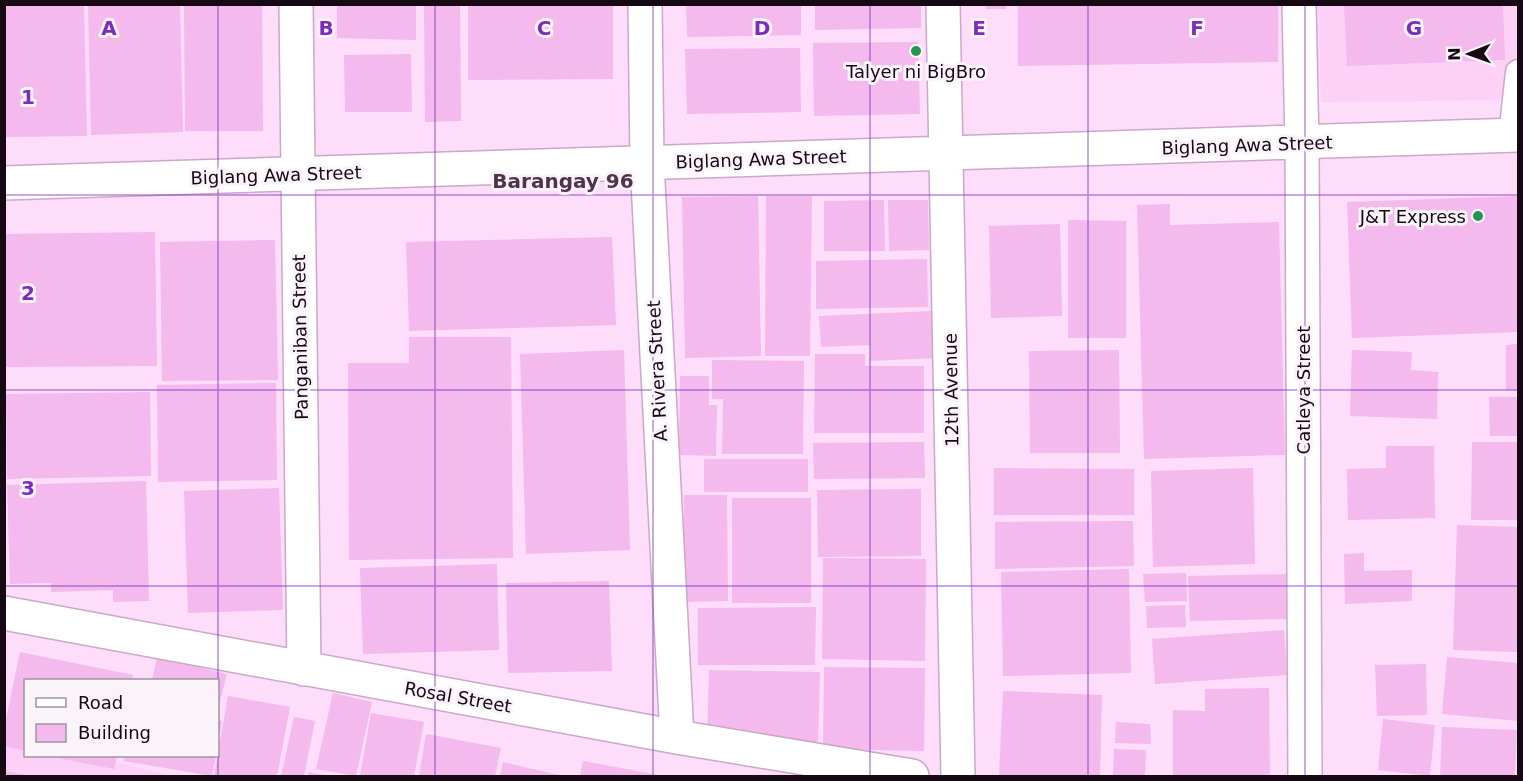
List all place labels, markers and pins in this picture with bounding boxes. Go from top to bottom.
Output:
marker: Talyer ni BigBro [909,44,923,58]
place label: Talyer ni BigBro [845,61,986,82]
place label: J&T Express [1359,206,1466,227]
marker: J&T Express [1471,209,1485,223]

